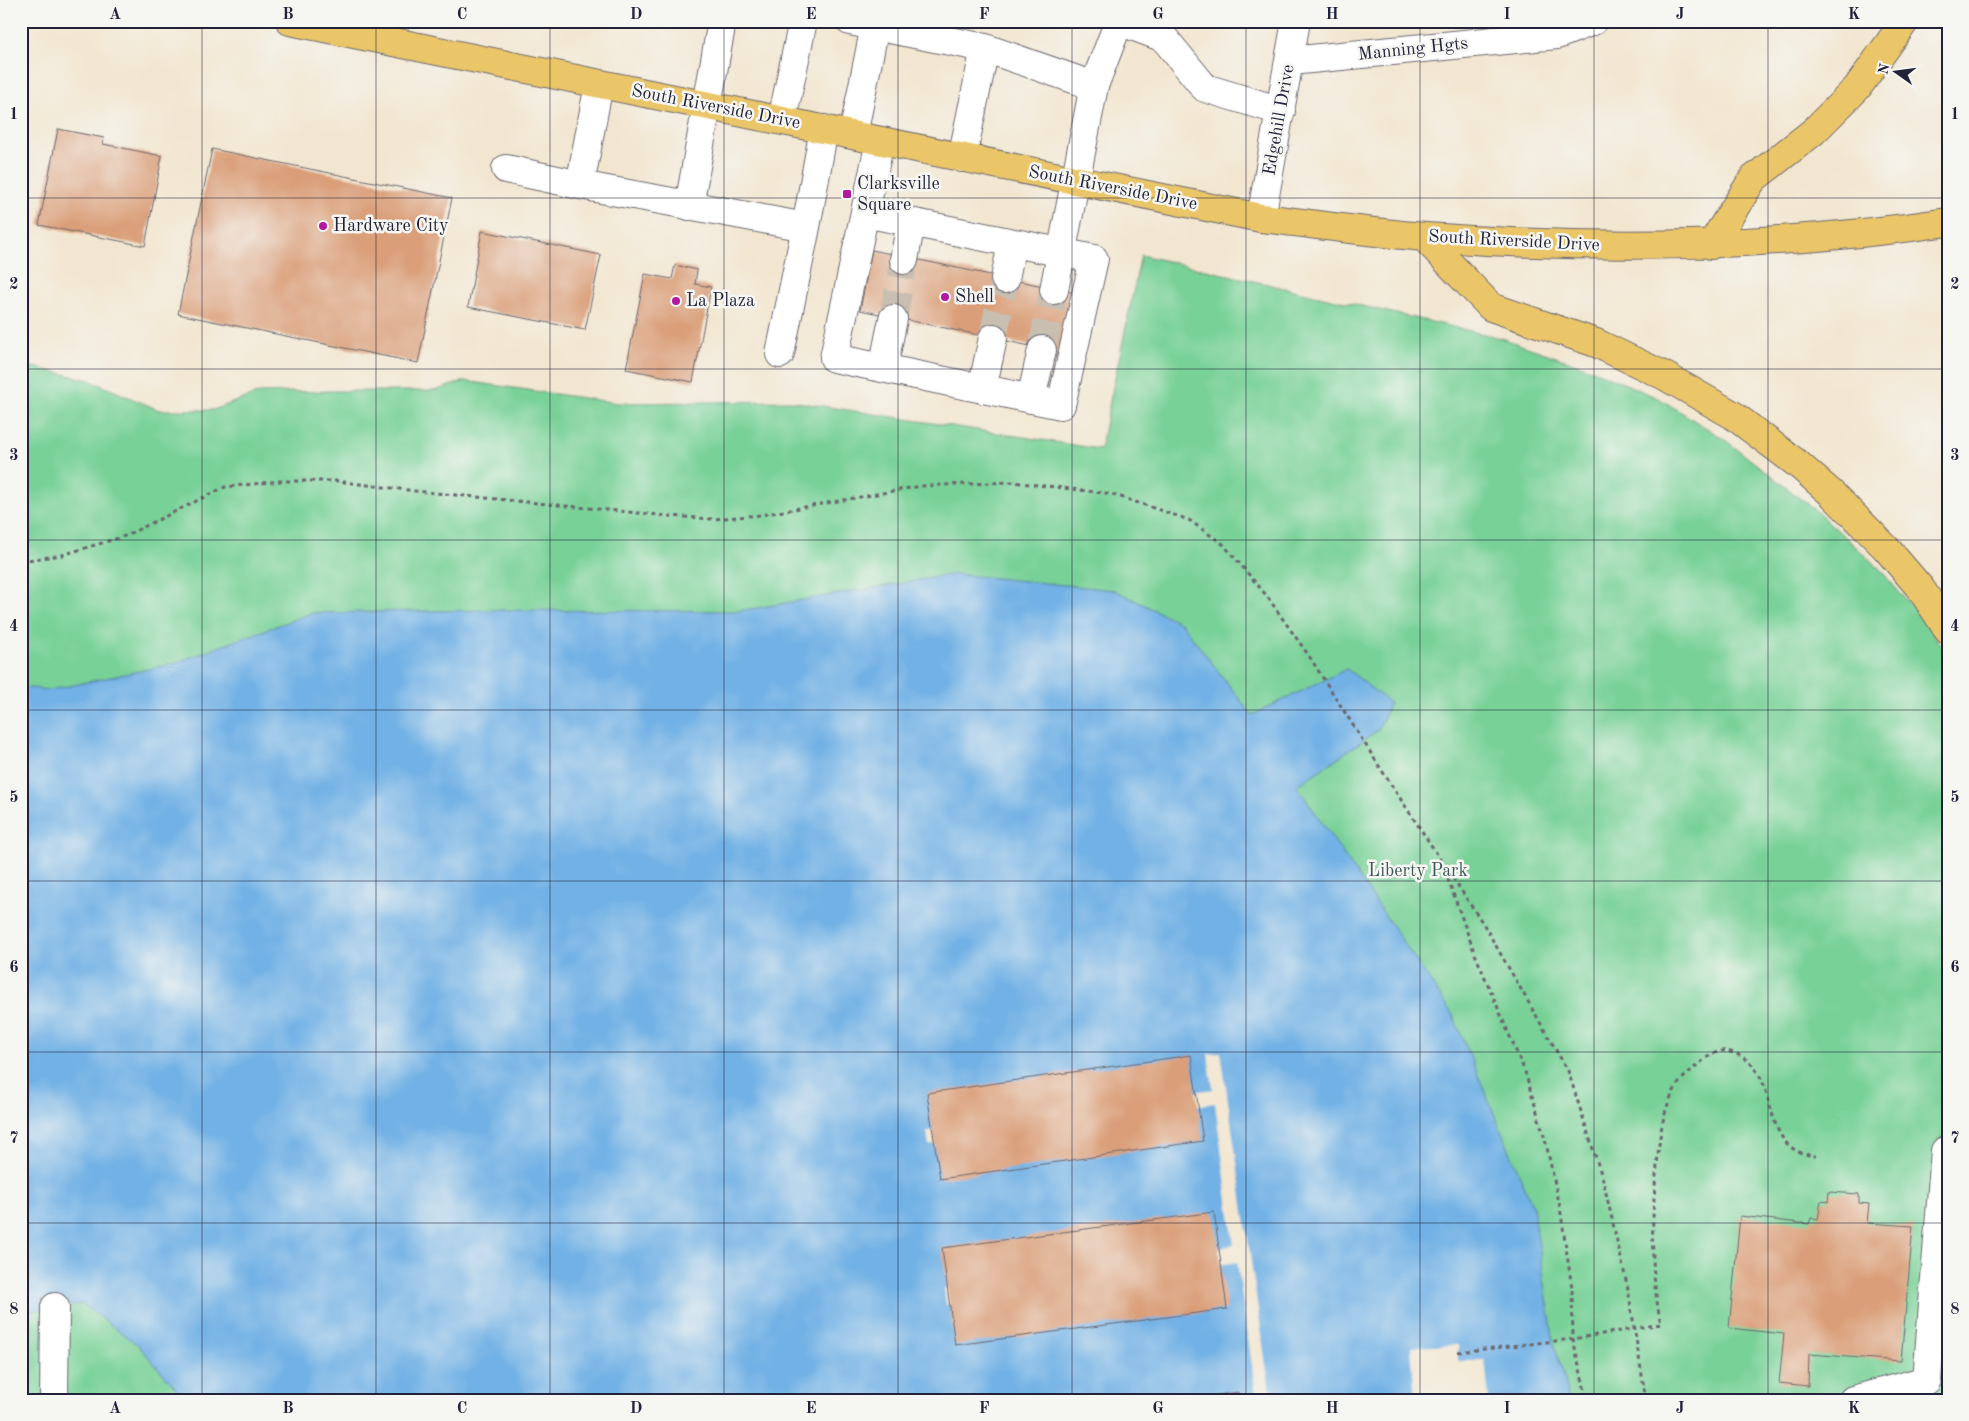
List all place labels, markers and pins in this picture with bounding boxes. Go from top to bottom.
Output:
place label: Clarksville Square [857,175,940,214]
marker: Clarksville Square [841,188,853,200]
place label: Hardware City [333,217,449,235]
marker: Hardware City [317,220,329,232]
place label: Shell [955,288,994,306]
marker: Shell [939,291,951,303]
place label: La Plaza [686,292,755,310]
marker: La Plaza [670,295,682,307]

